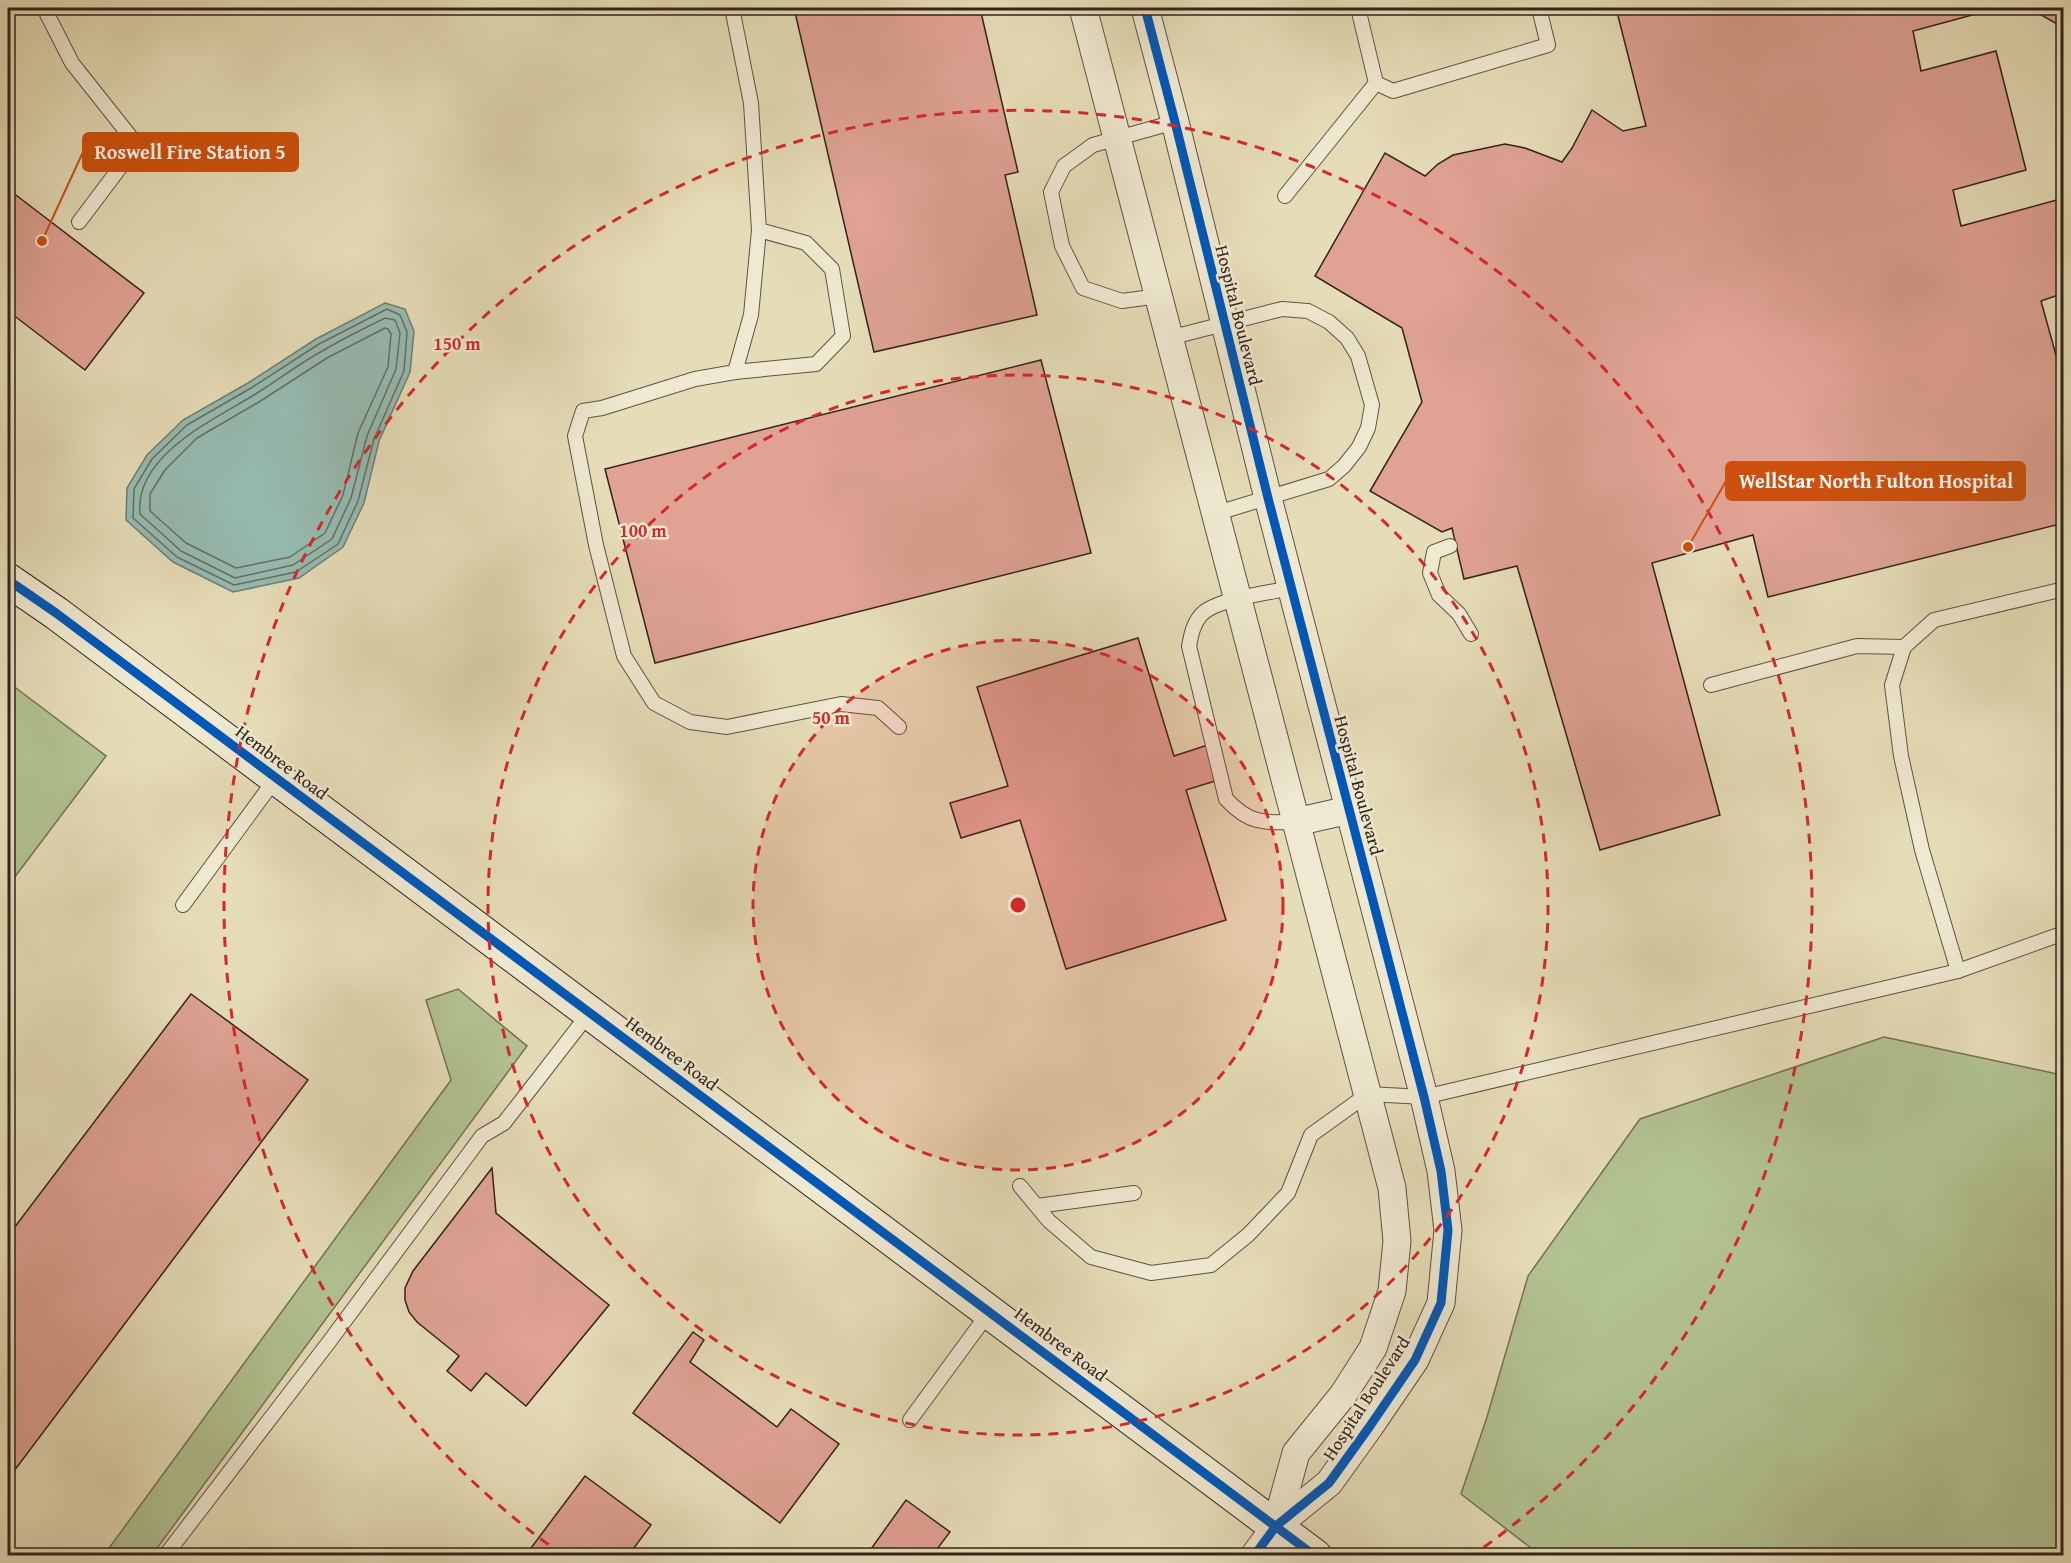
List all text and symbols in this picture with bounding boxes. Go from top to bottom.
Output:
callout: Roswell Fire Station 5 [83,133,298,171]
text: Roswell Fire Station 5 [94,137,286,166]
street label: Hospital Boulevard [1209,242,1270,388]
text: 150 m [433,330,481,357]
callout: WellStar North Fulton Hospital [1726,462,2025,500]
text: WellStar North Fulton Hospital [1739,466,2013,495]
text: 100 m [619,517,667,544]
text: 50 m [812,704,851,731]
street label: Hospital Boulevard [1327,712,1391,858]
street label: Hembree Road [230,718,334,806]
centre of rings [1008,895,1028,915]
street label: Hembree Road [620,1009,724,1097]
street label: Hembree Road [1009,1300,1113,1388]
street label: Hospital Boulevard [1316,1330,1417,1466]

